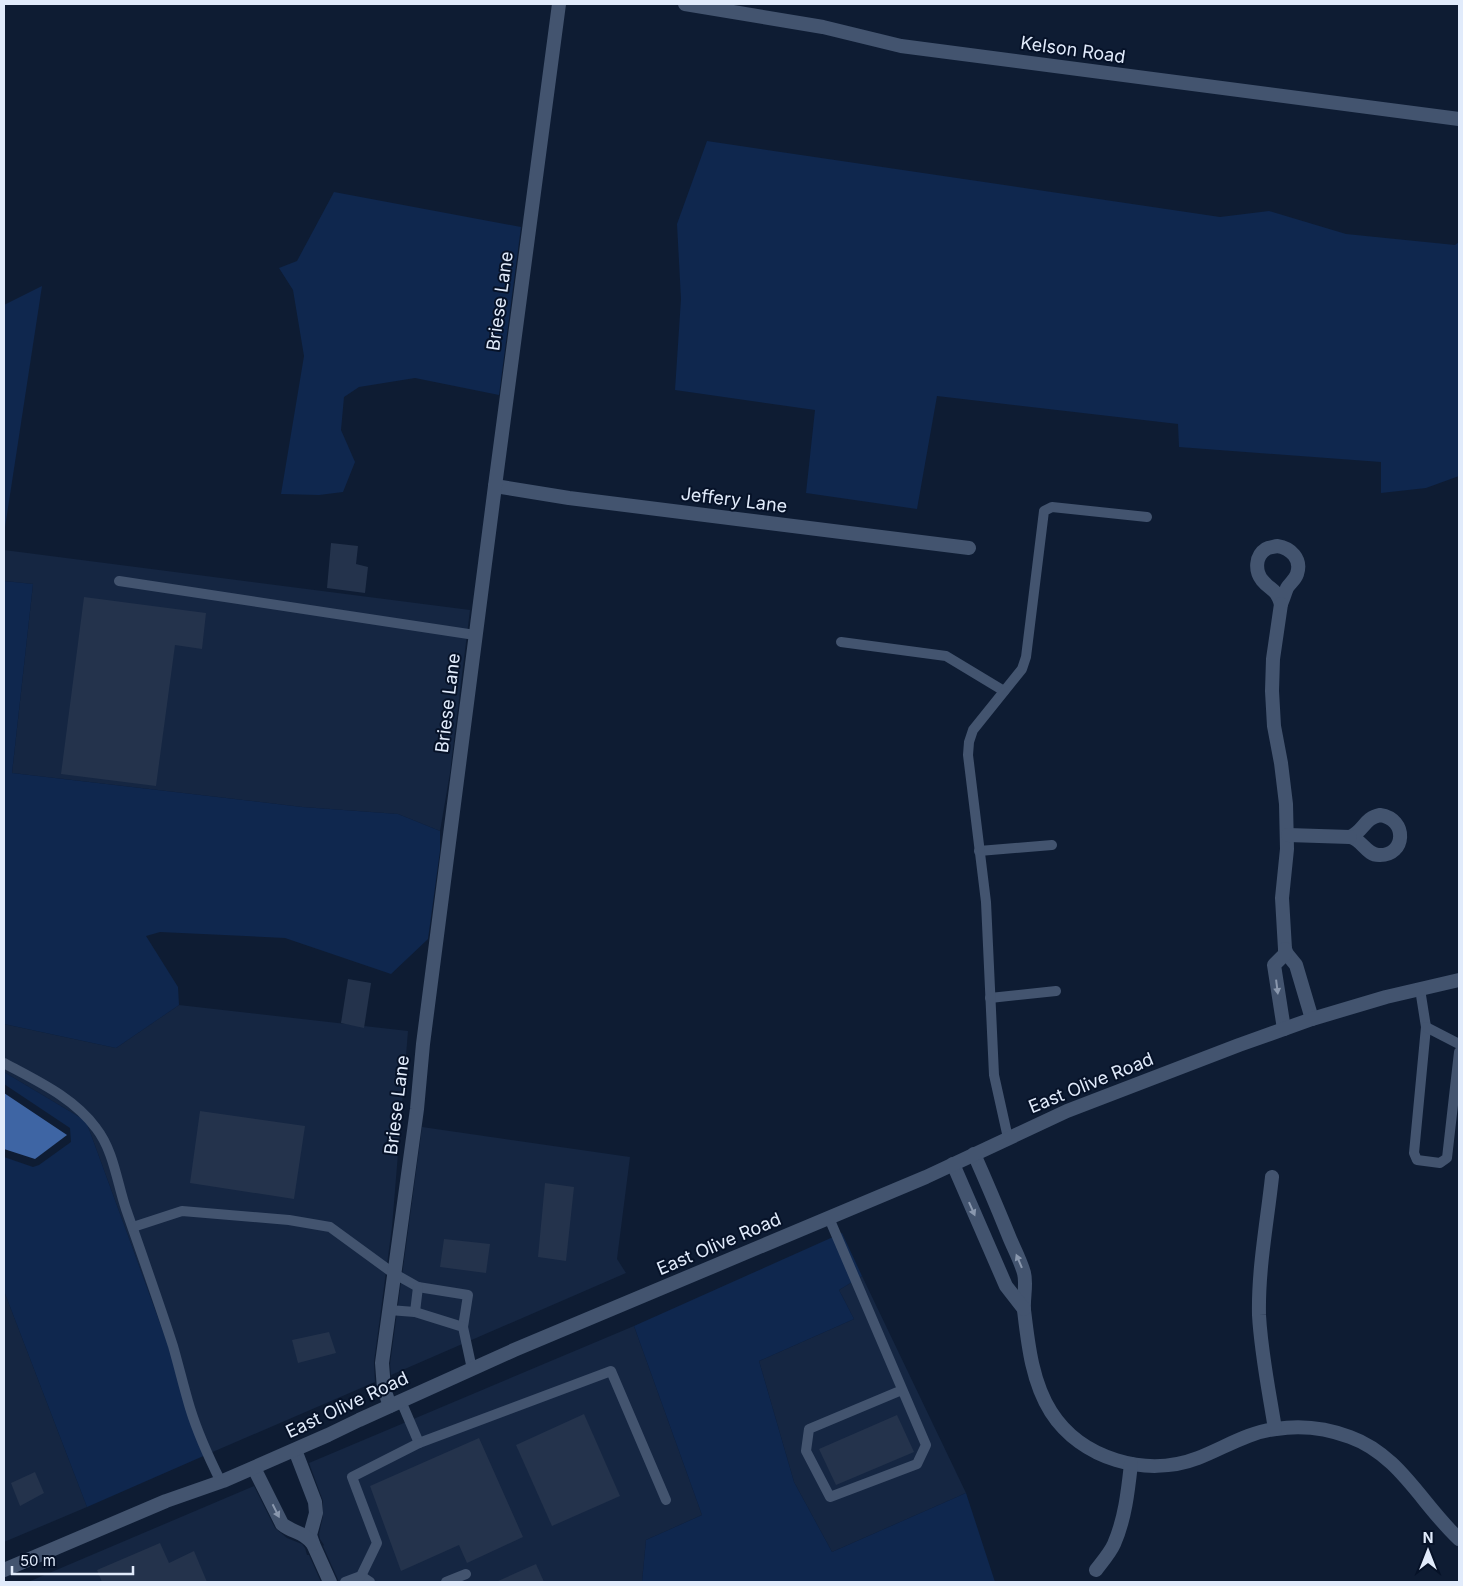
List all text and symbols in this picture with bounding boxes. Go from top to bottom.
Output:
street label: Kelson Road [1019,32,1127,67]
street label: Briese Lane [482,250,517,352]
street label: Jeffery Lane [680,483,788,516]
street label: Briese Lane [431,652,464,754]
one-way arrow [1273,979,1281,995]
street label: East Olive Road [1025,1048,1156,1117]
street label: Briese Lane [380,1054,413,1156]
one-way arrow [969,1202,977,1216]
street label: East Olive Road [654,1208,784,1279]
one-way arrow [1015,1254,1023,1268]
street label: East Olive Road [282,1367,411,1442]
one-way arrow [272,1504,280,1518]
north arrow [1403,1526,1453,1576]
text: N [1423,1529,1433,1546]
scale bar [12,1544,134,1576]
text: 50 m [20,1551,56,1570]

